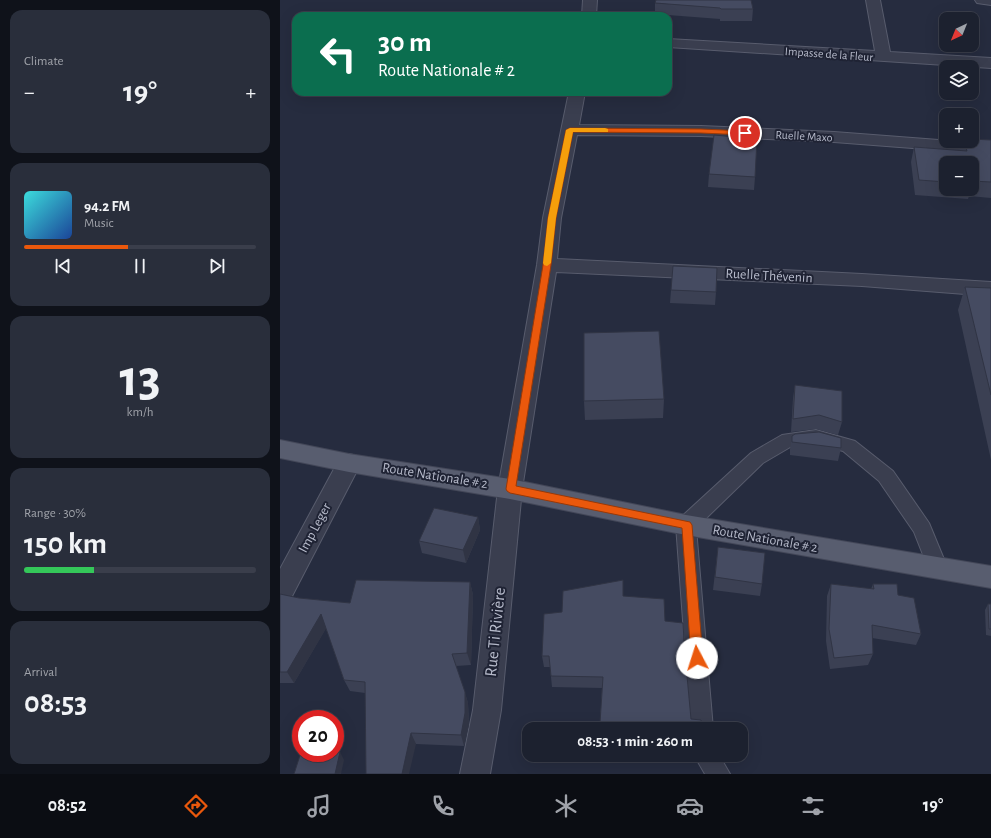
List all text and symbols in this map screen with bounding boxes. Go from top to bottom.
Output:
north arrow [939,12,979,52]
map controls [939,12,979,196]
icon: left [312,28,364,80]
text: 30 m [378,29,431,57]
street label: Impasse de la Fleur [784,45,874,63]
text: Climate [24,55,63,68]
button: layers [939,60,979,100]
text: Route Nationale # 2 [378,62,515,80]
text: 19° [123,77,157,107]
text: − [24,81,35,103]
text: + [245,81,256,103]
button: + [939,108,979,148]
pin [728,116,762,150]
icon: arrive [734,122,756,144]
street label: Ruelle Maxo [775,129,833,143]
button: − [939,156,979,196]
text: 94.2 FM [84,199,130,214]
text: Music [84,217,114,230]
icon: previous [52,255,74,277]
icon: pause [129,255,151,277]
icon: next [206,255,228,277]
street label: Ruelle Thévenin [725,267,813,285]
text: 13 [119,353,161,405]
text: km/h [127,406,153,419]
street label: Route Nationale # 2 [381,461,489,491]
street label: Imp Leger [296,500,334,555]
text: Range · 30% [24,507,86,520]
street label: Route Nationale # 2 [711,523,819,555]
text: 150 km [24,529,107,559]
street label: Rue Ti Rivière [482,586,508,677]
position arrow [676,637,718,679]
text: Arrival [24,666,57,679]
text: 08:53 [24,688,87,718]
speed limit sign: 20 [292,710,344,762]
text: 08:53 · 1 min · 260 m [577,734,693,749]
icon: directions [182,792,210,820]
icon: music [305,792,333,820]
icon: phone [429,792,457,820]
icon: climate [552,792,580,820]
icon: car [676,792,704,820]
icon: filters [799,792,827,820]
text: 08:52 [48,797,86,815]
text: 19° [923,797,943,815]

